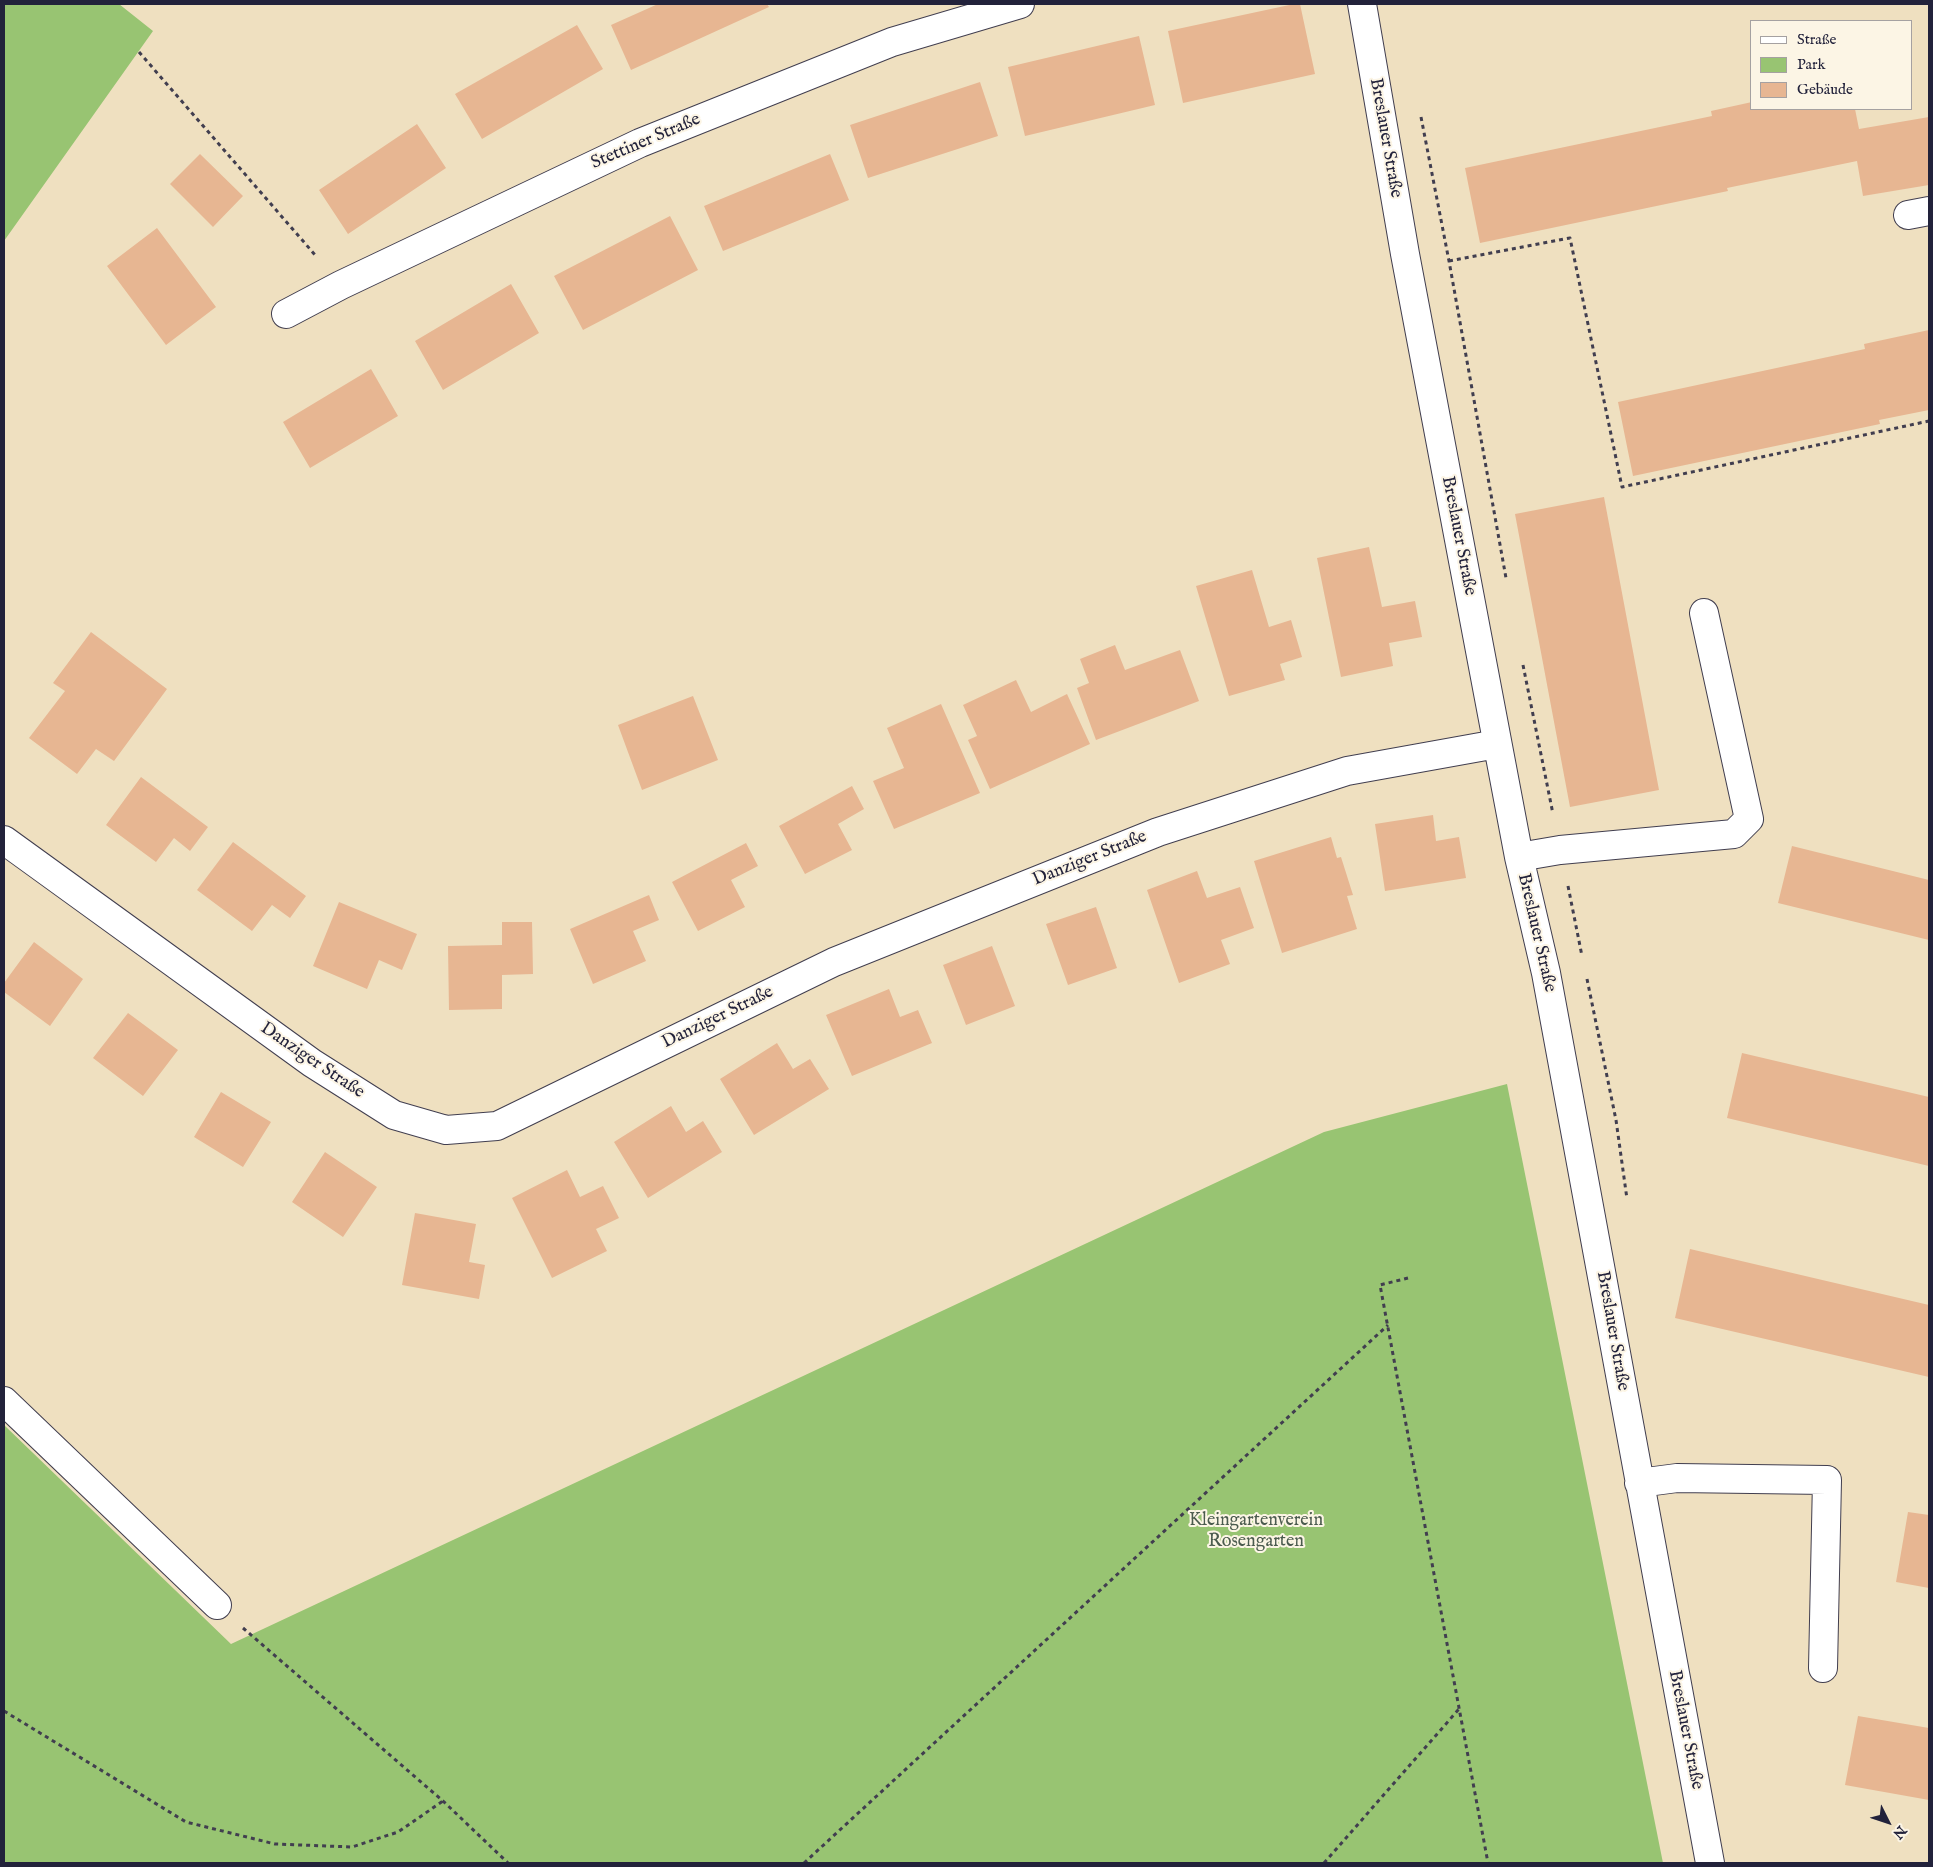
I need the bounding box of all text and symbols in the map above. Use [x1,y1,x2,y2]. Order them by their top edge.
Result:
legend [1750,20,1913,110]
text: Straße [1797,30,1836,49]
text: Park [1797,55,1826,74]
street label: Breslauer Straße [1364,76,1406,200]
text: Gebäude [1797,80,1853,99]
street label: Stettiner Straße [588,109,704,175]
street label: Breslauer Straße [1436,474,1480,598]
street label: Danziger Straße [1030,826,1150,892]
street label: Breslauer Straße [1512,871,1560,995]
street label: Danziger Straße [659,982,777,1054]
street label: Danziger Straße [256,1018,368,1104]
street label: Breslauer Straße [1591,1269,1633,1393]
park label: Kleingartenverein Rosengarten [1189,1510,1323,1552]
street label: Breslauer Straße [1663,1668,1707,1792]
north arrow [1863,1797,1913,1847]
text: N [1889,1821,1910,1842]

